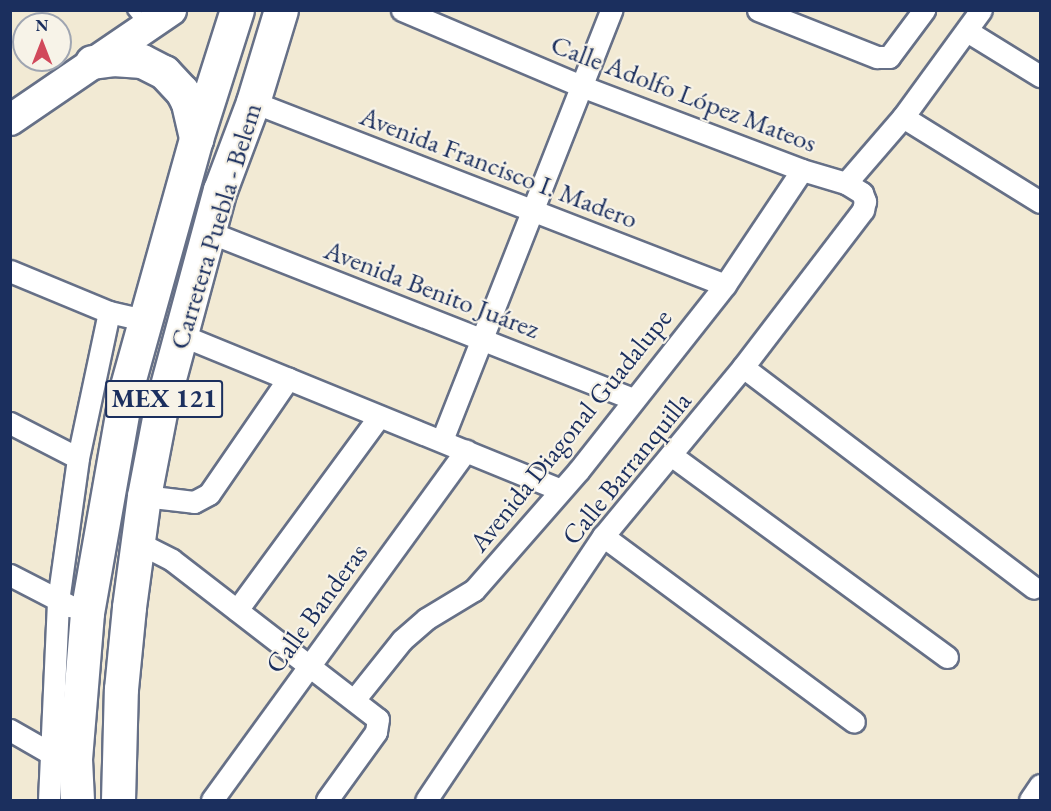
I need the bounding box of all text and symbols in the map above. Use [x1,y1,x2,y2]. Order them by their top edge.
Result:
north arrow [12,12,72,72]
text: N [36,15,48,36]
street label: Calle Adolfo López Mateos [547,27,821,159]
street label: Carretera Puebla - Belem [162,99,268,353]
street label: Avenida Francisco I. Madero [356,99,642,235]
street label: Avenida Benito Juárez [320,233,544,345]
street label: Avenida Diagonal Guadalupe [462,302,678,558]
road number: MEX 121 [104,376,224,422]
street label: Calle Barranquilla [555,385,697,551]
street label: Calle Banderas [258,537,374,679]

